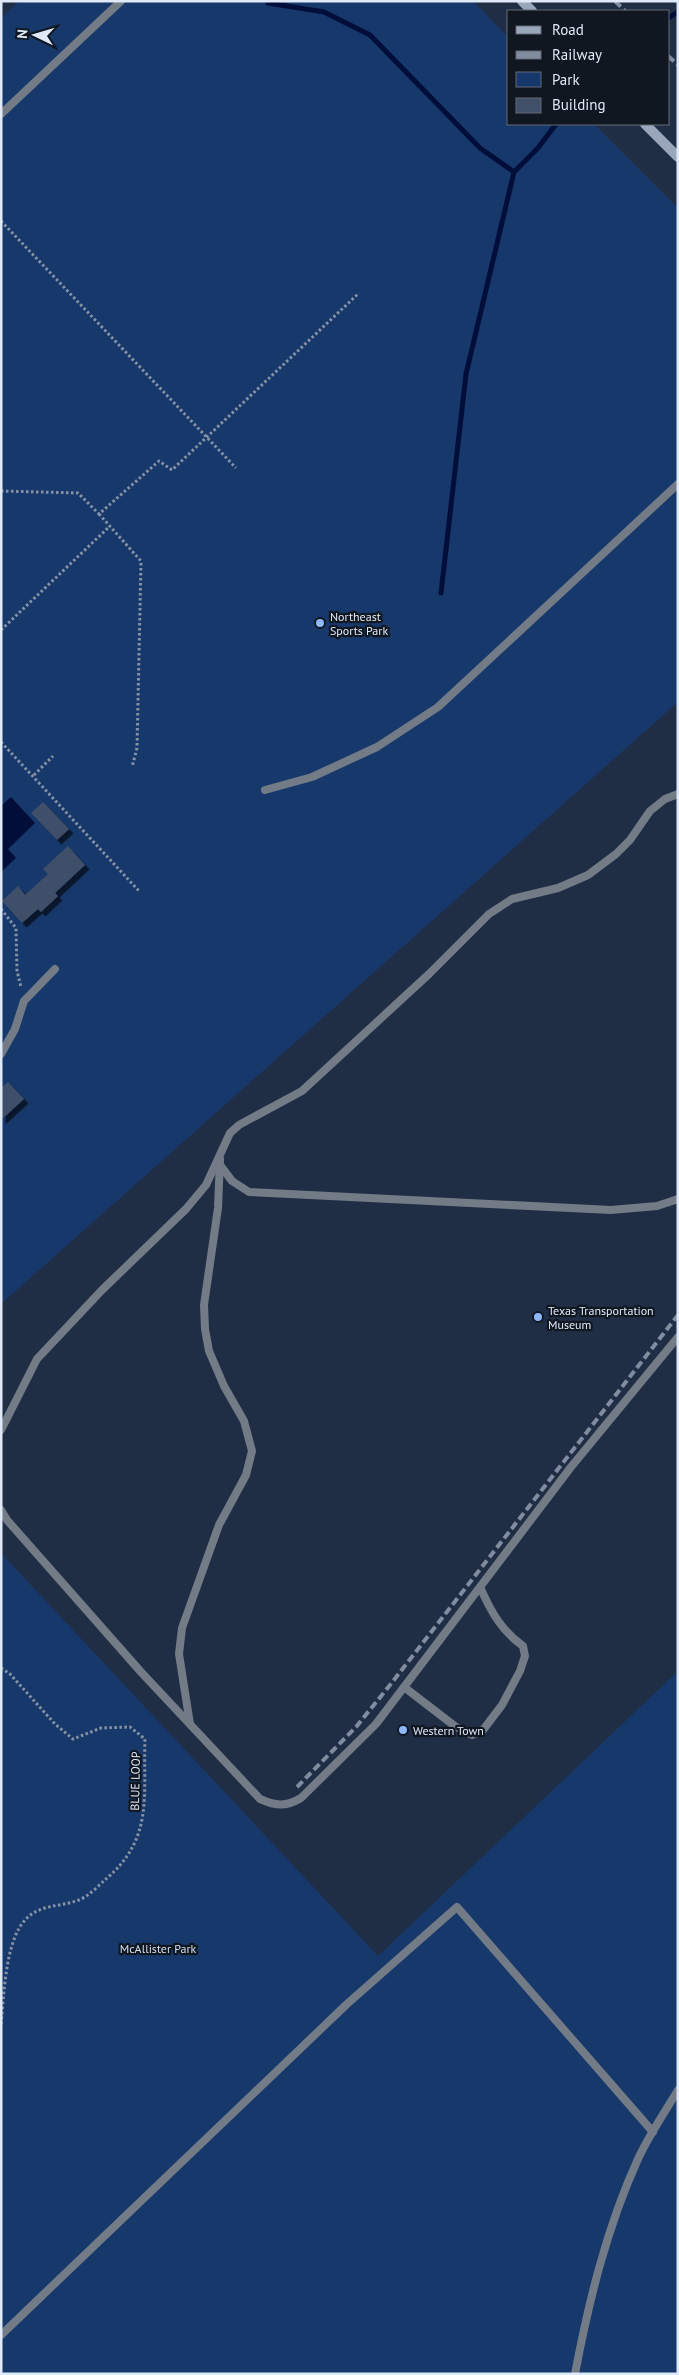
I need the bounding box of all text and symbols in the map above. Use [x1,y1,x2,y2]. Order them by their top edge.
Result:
north arrow [10,10,60,60]
legend [507,10,669,125]
text: Road [552,20,584,39]
text: N [13,28,31,39]
text: Railway [552,45,602,64]
text: Park [552,70,580,89]
text: Building [552,95,606,114]
place label: Northeast Sports Park [330,609,388,638]
marker: Northeast Sports Park [314,617,326,629]
place label: Texas Transportation Museum [548,1303,654,1332]
marker: Texas Transportation Museum [532,1311,544,1323]
place label: Western Town [413,1723,484,1738]
marker: Western Town [397,1724,409,1736]
street label: BLUE LOOP [127,1751,143,1811]
park label: McAllister Park [120,1941,197,1956]

